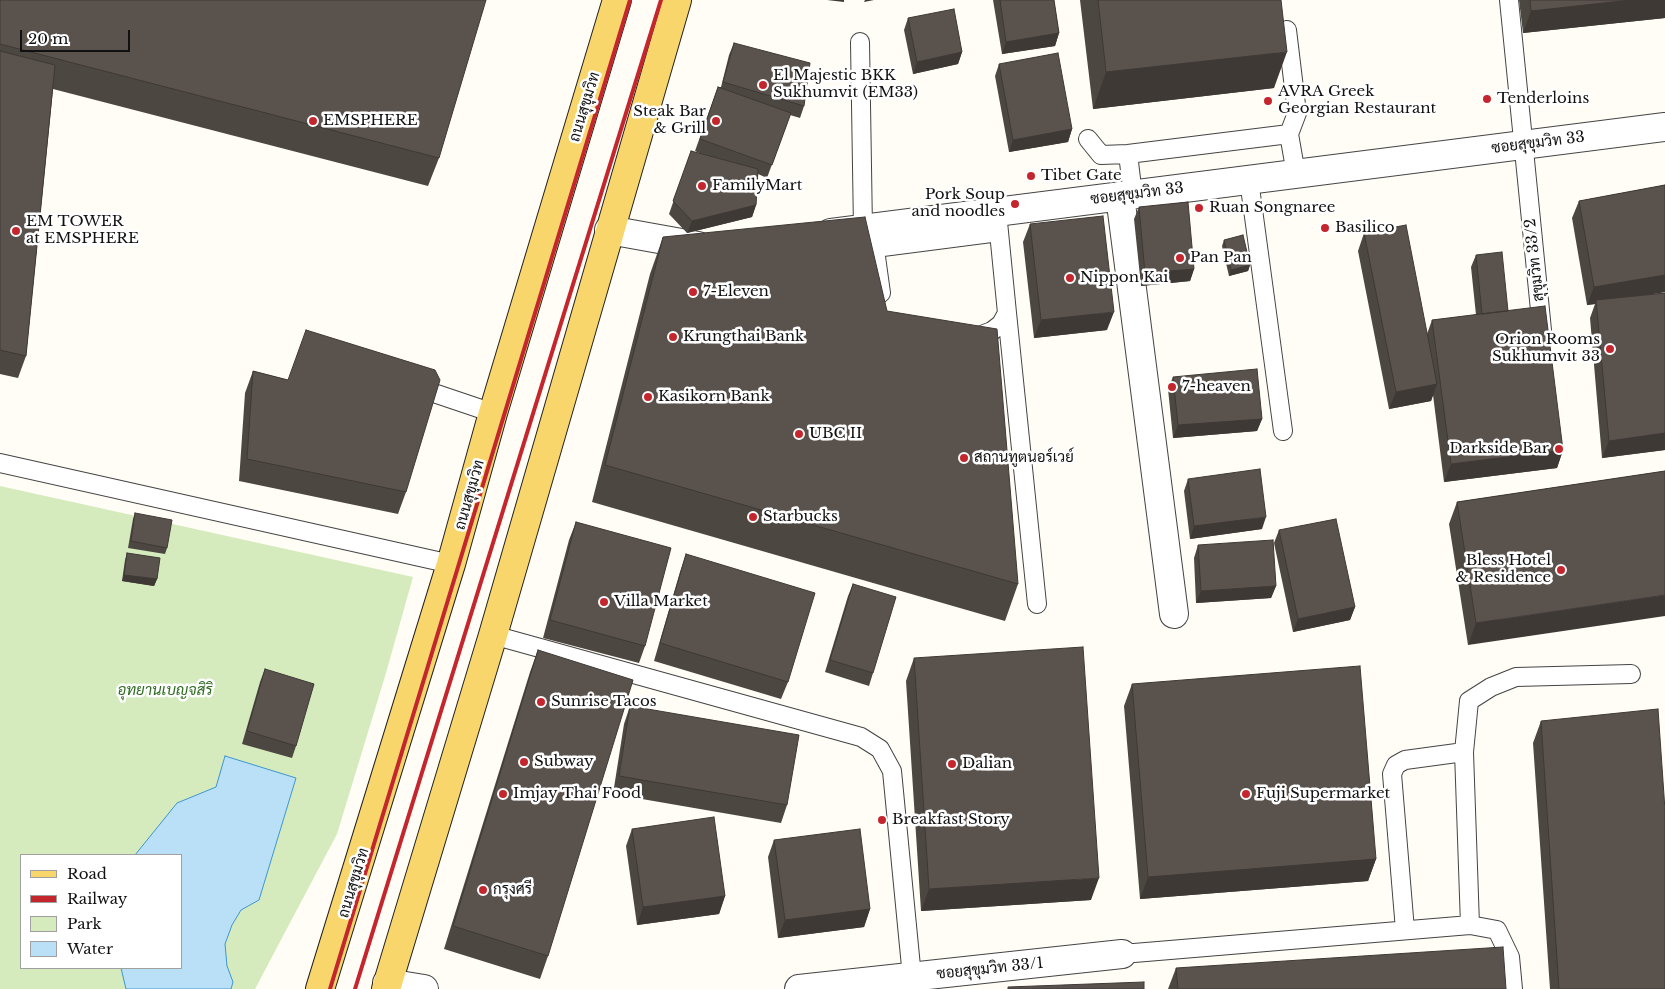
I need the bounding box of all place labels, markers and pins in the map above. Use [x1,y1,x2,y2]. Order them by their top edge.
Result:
place label: El Majestic BKK Sukhumvit (EM33) [773,67,918,102]
marker: El Majestic BKK Sukhumvit (EM33) [757,79,769,91]
place label: AVRA Greek Georgian Restaurant [1278,83,1436,118]
place label: Tenderloins [1497,90,1589,108]
marker: Tenderloins [1481,93,1493,105]
marker: AVRA Greek Georgian Restaurant [1262,95,1274,107]
place label: Steak Bar & Grill [633,103,706,138]
place label: EMSPHERE [323,112,418,130]
marker: EMSPHERE [307,115,319,127]
marker: Steak Bar & Grill [710,115,722,127]
place label: Tibet Gate [1041,167,1122,185]
marker: Tibet Gate [1025,170,1037,182]
place label: FamilyMart [712,177,802,195]
marker: FamilyMart [696,180,708,192]
place label: Pork Soup and noodles [912,186,1005,221]
marker: Pork Soup and noodles [1009,198,1021,210]
place label: Ruan Songnaree [1209,199,1335,217]
marker: Ruan Songnaree [1193,202,1205,214]
place label: EM TOWER at EMSPHERE [26,213,139,248]
place label: Basilico [1335,219,1395,237]
marker: Basilico [1319,222,1331,234]
marker: EM TOWER at EMSPHERE [10,225,22,237]
place label: Pan Pan [1190,249,1252,267]
marker: Pan Pan [1174,252,1186,264]
place label: Nippon Kai [1080,269,1168,287]
marker: Nippon Kai [1064,272,1076,284]
place label: 7-Eleven [703,283,769,301]
marker: 7-Eleven [687,286,699,298]
place label: Krungthai Bank [683,328,804,346]
marker: Krungthai Bank [667,331,679,343]
place label: Orion Rooms Sukhumvit 33 [1492,331,1600,366]
marker: Orion Rooms Sukhumvit 33 [1604,343,1616,355]
place label: 7-heaven [1182,378,1251,396]
marker: 7-heaven [1166,381,1178,393]
place label: Kasikorn Bank [658,388,770,406]
marker: Kasikorn Bank [642,391,654,403]
place label: UBC II [809,425,862,443]
marker: UBC II [793,428,805,440]
place label: Darkside Bar [1449,440,1549,458]
marker: Darkside Bar [1553,443,1565,455]
place label: สถานทูตนอร์เวย์ [974,449,1074,467]
marker: สถานทูตนอร์เวย์ [958,452,970,464]
place label: Starbucks [763,508,838,526]
marker: Starbucks [747,511,759,523]
place label: Bless Hotel & Residence [1456,552,1551,587]
marker: Bless Hotel & Residence [1555,564,1567,576]
place label: Villa Market [614,593,708,611]
marker: Villa Market [598,596,610,608]
place label: Sunrise Tacos [551,693,656,711]
marker: Sunrise Tacos [535,696,547,708]
place label: Subway [534,753,593,771]
place label: Dalian [962,755,1012,773]
marker: Subway [518,756,530,768]
marker: Dalian [946,758,958,770]
place label: Imjay Thai Food [513,785,641,803]
place label: Fuji Supermarket [1256,785,1390,803]
marker: Imjay Thai Food [497,788,509,800]
marker: Fuji Supermarket [1240,788,1252,800]
place label: Breakfast Story [892,811,1010,829]
marker: Breakfast Story [876,814,888,826]
place label: กรุงศรี [493,881,532,899]
marker: กรุงศรี [477,884,489,896]

